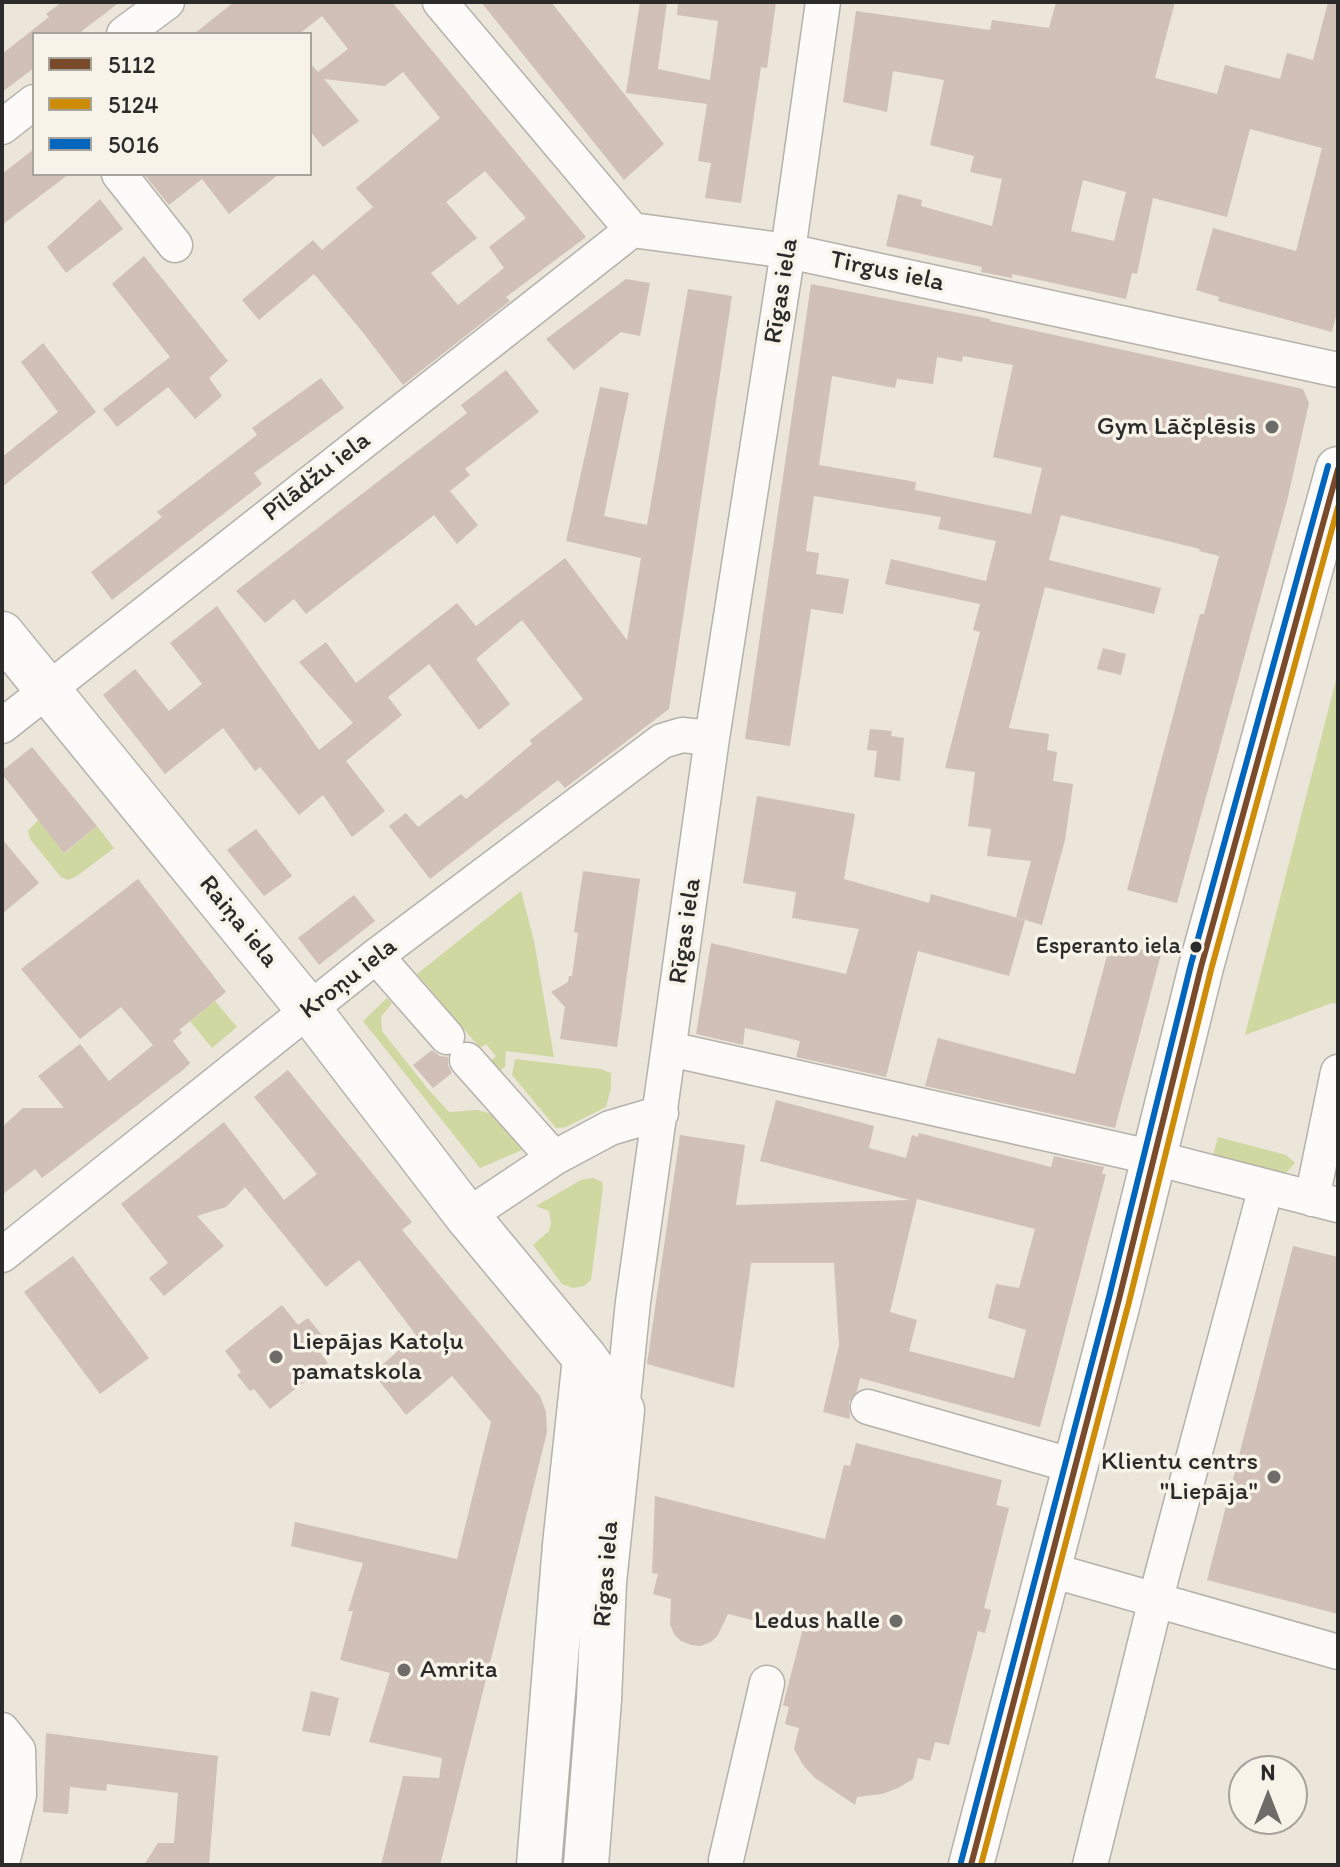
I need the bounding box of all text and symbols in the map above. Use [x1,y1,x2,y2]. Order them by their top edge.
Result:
legend [32,32,312,176]
text: 5112 [108,50,156,79]
text: 5124 [108,90,159,119]
text: 5016 [108,130,159,159]
street label: Rīgas iela [758,236,806,346]
street label: Tirgus iela [827,245,947,299]
place label: Gym Lāčplēsis [1097,411,1256,443]
marker: Gym Lāčplēsis [1263,418,1281,436]
street label: Pīlādžu iela [257,425,377,529]
street label: Raiņa iela [191,870,285,974]
street label: Rīgas iela [663,876,709,986]
street label: Kroņu iela [294,931,404,1027]
place label: Esperanto iela [1036,933,1181,961]
marker: Esperanto iela [1188,939,1204,955]
place label: Liepājas Katoļu pamatskola [292,1326,464,1388]
marker: Liepājas Katoļu pamatskola [267,1348,285,1366]
place label: Klientu centrs "Liepāja" [1101,1446,1258,1508]
marker: Klientu centrs "Liepāja" [1265,1468,1283,1486]
street label: Rīgas iela [588,1520,626,1628]
place label: Ledus halle [754,1605,880,1637]
marker: Ledus halle [887,1612,905,1630]
place label: Amrita [420,1654,498,1686]
marker: Amrita [395,1661,413,1679]
north arrow [1228,1755,1308,1835]
text: N [1261,1759,1275,1786]

